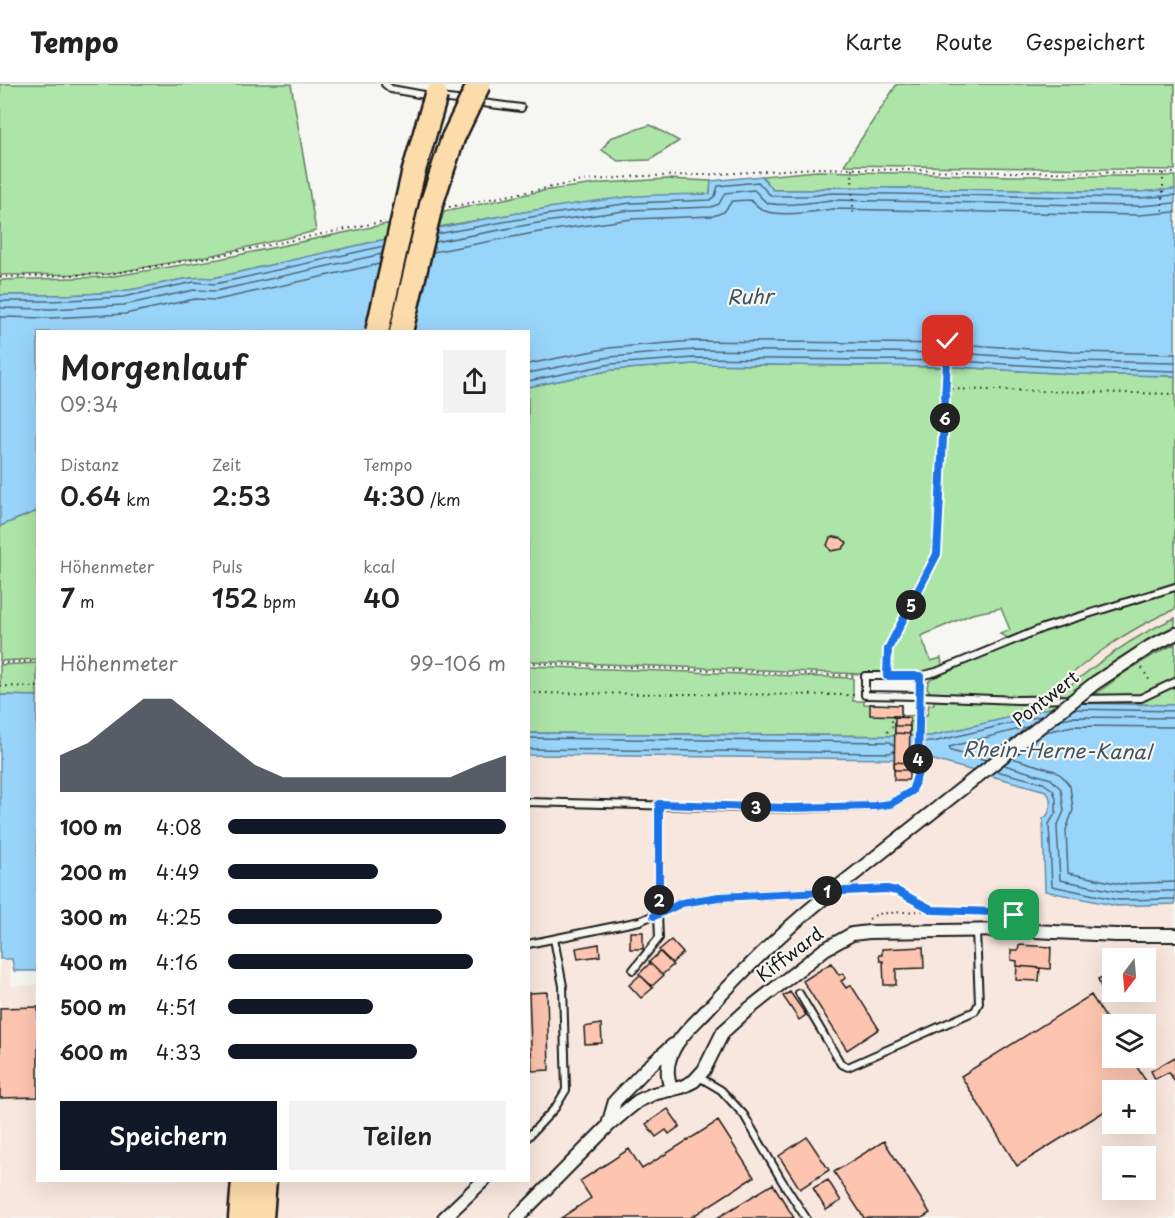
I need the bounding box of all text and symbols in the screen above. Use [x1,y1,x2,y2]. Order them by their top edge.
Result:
text: Tempo [30,20,118,63]
text: Karte [845,25,902,57]
text: Route [935,25,993,57]
text: Gespeichert [1026,25,1145,57]
water label: Ruhr [727,281,776,311]
pin [922,315,973,366]
icon: check [931,324,964,357]
text: Morgenlauf [60,341,247,391]
button: share [443,350,506,413]
text: 09:34 [60,389,118,419]
pin: 6 [930,403,960,433]
text: 6 [939,406,951,430]
text: Distanz [60,452,119,476]
text: Zeit [212,452,241,476]
text: Tempo [363,452,412,476]
text: 0.64 [60,476,121,515]
text: 2:53 [212,476,271,515]
text: 4:30 [363,476,425,515]
text: km [121,487,150,511]
text: /km [425,487,461,511]
text: Höhenmeter [60,554,154,578]
text: Puls [212,554,243,578]
text: kcal [363,554,395,578]
text: 7 [60,578,75,617]
text: 152 [212,578,258,617]
text: 40 [363,578,400,617]
text: m [75,589,95,613]
text: bpm [258,589,296,613]
pin: 5 [896,590,926,620]
text: 5 [906,593,916,617]
text: Höhenmeter [60,648,178,678]
text: 99–106 m [409,648,506,678]
street label: Pontwert [1006,663,1084,732]
water label: Rhein-Herne-Kanal [962,733,1155,767]
pin: 4 [903,744,933,774]
text: 4 [913,747,923,771]
pin: 3 [741,792,771,822]
text: 3 [751,795,761,819]
text: 100 m [60,812,122,842]
text: 4:08 [156,812,202,842]
text: 200 m [60,857,127,887]
text: 4:49 [156,857,199,887]
pin: 1 [812,876,842,906]
text: 1 [823,879,831,903]
pin: 2 [644,885,674,915]
text: 2 [653,888,665,912]
pin [988,889,1039,940]
icon: arrive [997,898,1030,931]
text: 300 m [60,902,128,932]
text: 4:25 [156,902,201,932]
street label: Kiffward [750,920,828,988]
text: 400 m [60,947,128,977]
text: 4:16 [156,947,198,977]
north arrow [1102,948,1156,1002]
map controls [1102,948,1156,1200]
text: 500 m [60,992,127,1022]
text: 4:51 [156,992,196,1022]
button: layers [1102,1014,1156,1068]
text: 600 m [60,1037,128,1067]
text: 4:33 [156,1037,201,1067]
button: + [1102,1080,1156,1134]
button: Speichern [60,1101,277,1170]
button: Teilen [289,1101,506,1170]
button: − [1102,1146,1156,1200]

